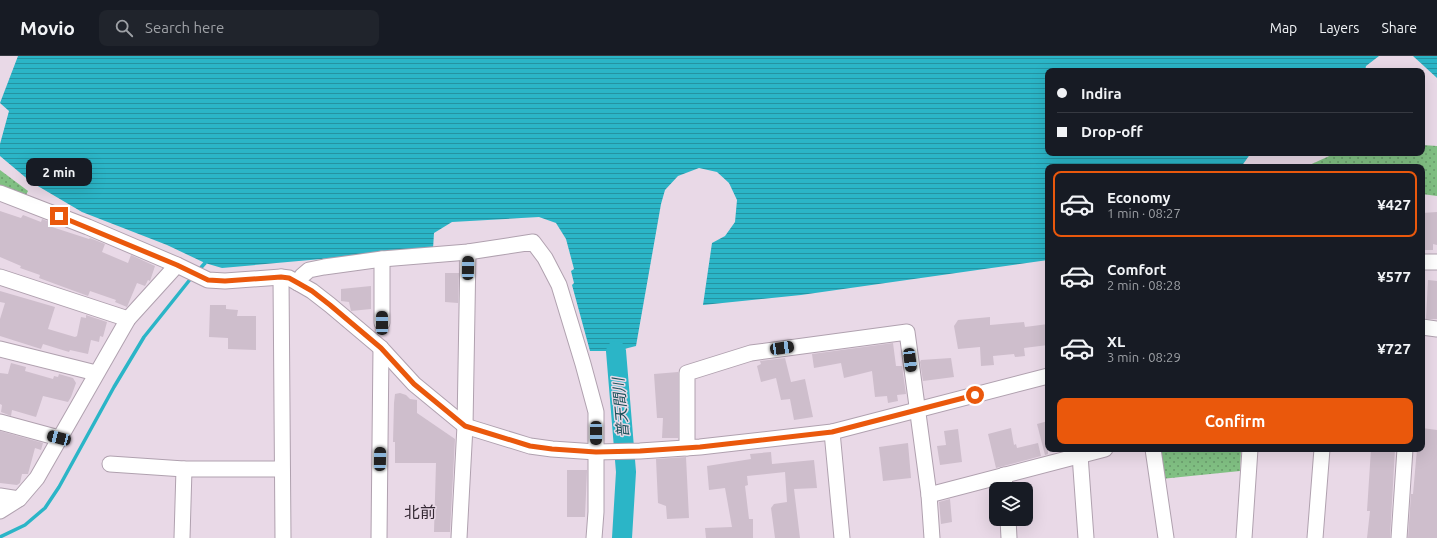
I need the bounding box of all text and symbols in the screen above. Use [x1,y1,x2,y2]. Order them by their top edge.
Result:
search box [99,10,379,46]
text: Movio [20,17,75,39]
icon: search [113,17,135,39]
text: Search here [145,19,224,36]
text: Map [1270,20,1297,36]
text: Layers [1319,20,1359,36]
text: Share [1381,20,1417,36]
text: Indira [1081,85,1122,102]
text: Drop-off [1081,123,1143,140]
callout: 2 min [26,158,92,186]
text: 2 min [43,165,75,179]
icon: car [1059,186,1095,222]
text: Economy [1107,189,1171,206]
text: ¥427 [1377,196,1411,213]
text: 1 min · 08:27 [1107,206,1181,220]
route end [50,207,68,225]
car [462,256,474,280]
icon: car [1059,258,1095,294]
text: Comfort [1107,261,1166,278]
text: ¥577 [1377,268,1411,285]
text: 2 min · 08:28 [1107,278,1181,292]
car [376,311,388,335]
icon: car [1059,330,1095,366]
text: XL [1107,333,1125,350]
car [769,340,795,356]
text: ¥727 [1377,340,1411,357]
car [903,347,917,373]
text: 3 min · 08:29 [1107,350,1181,364]
water label: 普天間川 [609,375,632,439]
route start [966,386,984,404]
button: Confirm [1057,398,1413,444]
car [590,421,602,445]
car [46,429,72,447]
car [374,447,386,471]
map controls [989,482,1033,526]
button: layers [989,482,1033,526]
district label: 北前 [404,503,436,521]

